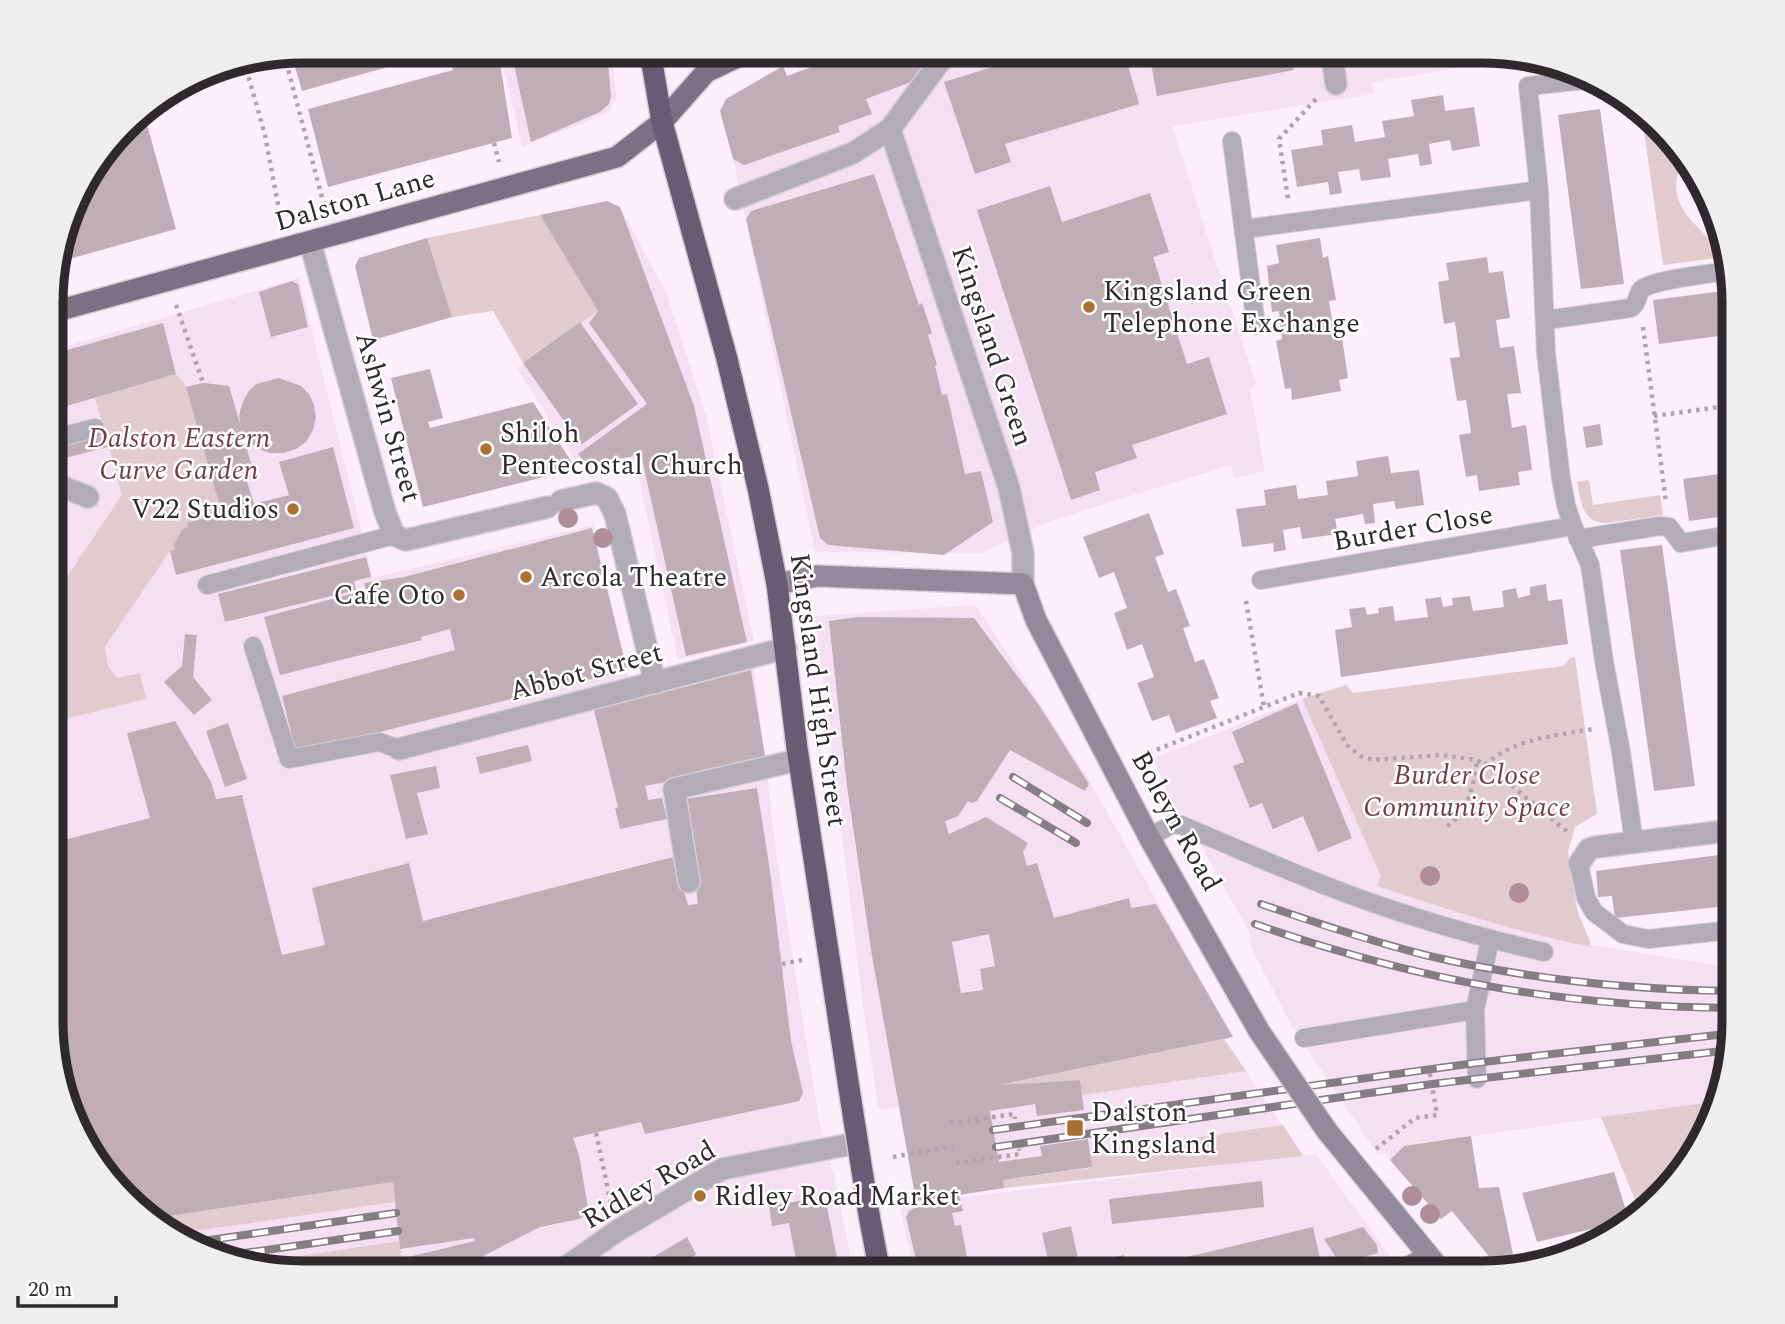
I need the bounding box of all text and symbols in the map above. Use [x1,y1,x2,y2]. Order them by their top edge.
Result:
street label: Dalston Lane [270,157,440,243]
street label: Kingsland Green [939,240,1045,452]
place label: Kingsland Green Telephone Exchange [1103,270,1360,345]
marker: Kingsland Green Telephone Exchange [1081,299,1097,315]
street label: Ashwin Street [343,327,433,507]
place label: Shiloh Pentecostal Church [500,412,743,487]
park label: Dalston Eastern Curve Garden [87,417,271,492]
marker: Shiloh Pentecostal Church [478,441,494,457]
place label: V22 Studios [131,488,279,531]
street label: Burder Close [1330,493,1496,563]
marker: V22 Studios [285,501,301,517]
street label: Kingsland High Street [778,550,859,830]
place label: Arcola Theatre [540,556,727,599]
marker: Arcola Theatre [518,569,534,585]
place label: Cafe Oto [334,574,445,617]
marker: Cafe Oto [451,587,467,603]
street label: Abbot Street [504,631,668,713]
street label: Boleyn Road [1120,743,1232,899]
park label: Burder Close Community Space [1363,754,1571,829]
place label: Dalston Kingsland [1091,1091,1217,1166]
marker: Dalston Kingsland [1065,1118,1085,1138]
street label: Ridley Road [574,1129,724,1241]
place label: Ridley Road Market [714,1175,960,1218]
marker: Ridley Road Market [692,1188,708,1204]
scale bar [18,1264,116,1308]
text: 20 m [28,1274,72,1306]

